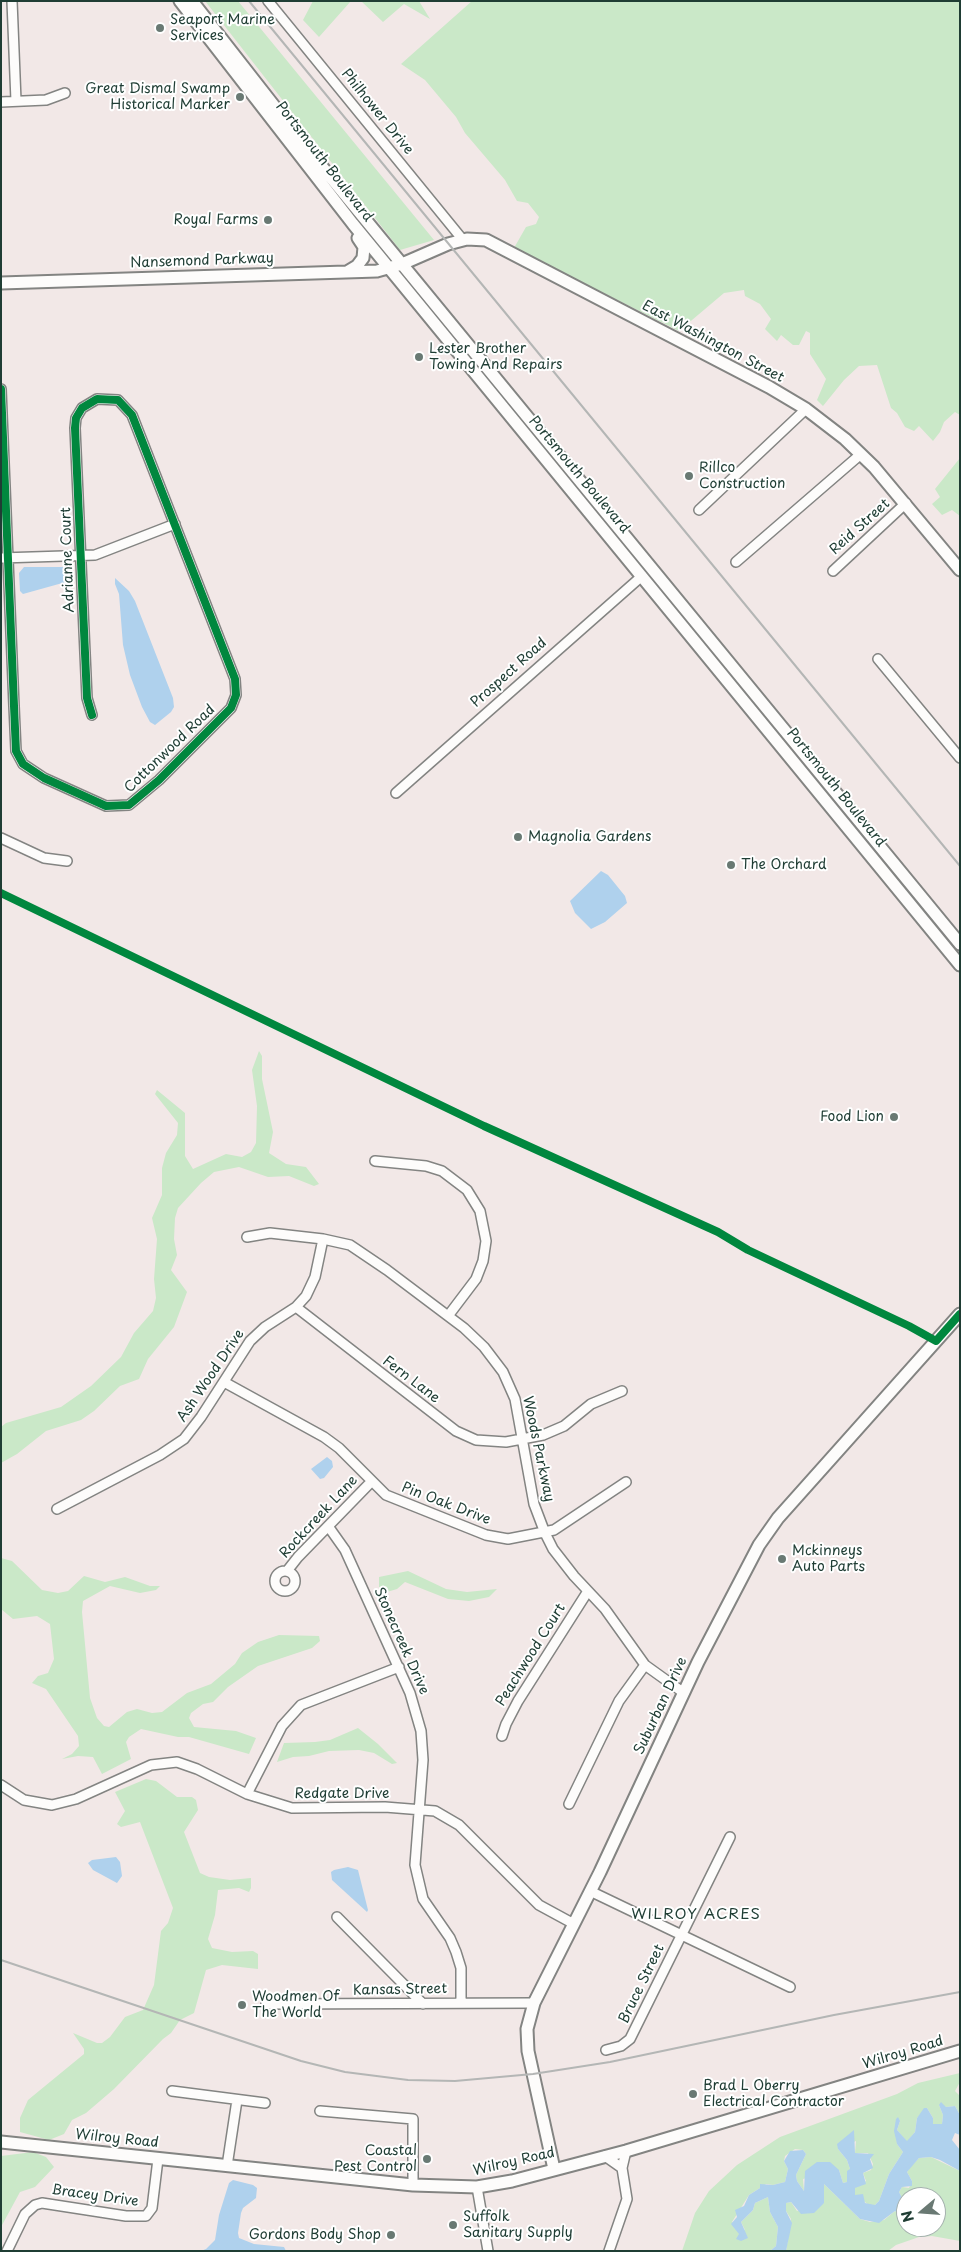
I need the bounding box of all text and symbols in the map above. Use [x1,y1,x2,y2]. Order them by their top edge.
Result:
place label: Seaport Marine Services [170,12,275,44]
marker: Seaport Marine Services [154,22,166,34]
street label: Philhower Drive [337,66,417,158]
place label: Great Dismal Swamp Historical Marker [85,81,230,114]
marker: Great Dismal Swamp Historical Marker [234,91,246,103]
street label: Portsmouth Boulevard [272,99,376,225]
place label: Royal Farms [174,212,258,228]
marker: Royal Farms [262,214,274,226]
street label: Nansemond Parkway [130,250,274,272]
street label: East Washington Street [639,297,787,387]
place label: Lester Brother Towing And Repairs [429,341,562,374]
marker: Lester Brother Towing And Repairs [413,351,425,363]
street label: Portsmouth Boulevard [525,413,633,537]
place label: Rillco Construction [699,460,785,492]
marker: Rillco Construction [683,470,695,482]
street label: Reid Street [827,496,893,558]
street label: Adrianne Court [58,507,78,613]
street label: Prospect Road [468,635,550,711]
street label: Cottonwood Road [121,701,219,797]
street label: Portsmouth Boulevard [783,725,889,851]
place label: Magnolia Gardens [528,829,651,845]
marker: Magnolia Gardens [512,831,524,843]
place label: The Orchard [741,857,826,873]
marker: The Orchard [725,859,737,871]
place label: Food Lion [820,1109,884,1125]
marker: Food Lion [888,1111,900,1123]
street label: Ash Wood Drive [174,1327,248,1425]
street label: Fern Lane [379,1353,443,1407]
street label: Woods Parkway [519,1395,557,1503]
street label: Rockcreek Lane [276,1472,362,1562]
street label: Pin Oak Drive [399,1479,493,1529]
place label: Mckinneys Auto Parts [792,1543,865,1575]
marker: Mckinneys Auto Parts [776,1553,788,1565]
street label: Stonecreek Drive [370,1585,432,1697]
street label: Peachwood Court [493,1601,569,1709]
street label: Suburban Drive [631,1654,691,1758]
street label: Redgate Drive [295,1786,389,1802]
district label: WILROY ACRES [630,1906,762,1924]
street label: Bruce Street [616,1942,668,2026]
street label: Kansas Street [353,1981,447,1999]
place label: Woodmen Of The World [252,1989,339,2021]
marker: Woodmen Of The World [236,1999,248,2011]
street label: Wilroy Road [861,2033,945,2073]
place label: Brad L Oberry Electrical Contractor [703,2078,844,2110]
marker: Brad L Oberry Electrical Contractor [687,2088,699,2100]
street label: Wilroy Road [75,2126,159,2152]
place label: Coastal Pest Control [334,2143,417,2176]
street label: Wilroy Road [471,2144,557,2180]
marker: Coastal Pest Control [421,2153,433,2165]
street label: Bracey Drive [50,2182,140,2210]
north arrow [896,2187,946,2237]
text: N [896,2208,919,2225]
place label: Suffolk Sanitary Supply [463,2209,573,2242]
marker: Suffolk Sanitary Supply [447,2219,459,2231]
place label: Gordons Body Shop [249,2227,381,2243]
marker: Gordons Body Shop [385,2229,397,2241]

